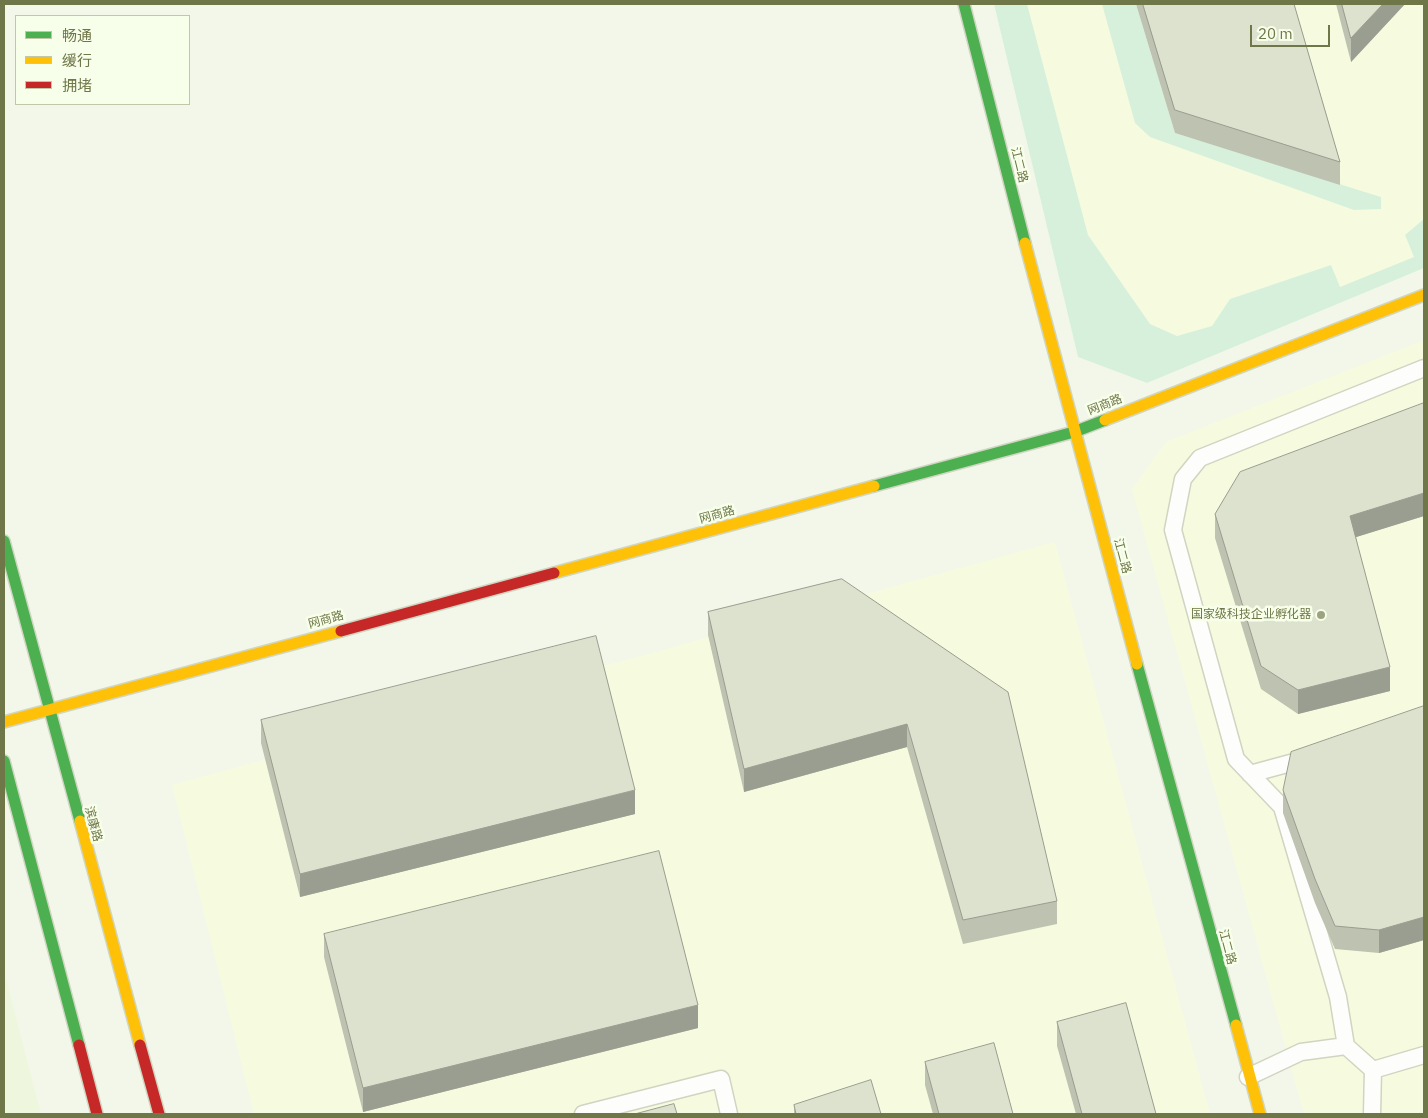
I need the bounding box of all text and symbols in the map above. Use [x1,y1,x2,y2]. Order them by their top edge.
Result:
legend [15,15,190,105]
scale bar [1253,15,1333,47]
text: 20 m [1258,24,1293,43]
text: 畅通 [62,26,92,45]
text: 缓行 [62,51,92,70]
text: 拥堵 [62,76,92,95]
street label: 江二路 [1008,146,1030,184]
street label: 网商路 [1086,392,1124,418]
street label: 网商路 [698,503,736,527]
street label: 江二路 [1110,537,1134,575]
street label: 网商路 [307,608,345,632]
place label: 国家级科技企业孵化器 [1191,608,1311,622]
marker: 国家级科技企业孵化器 [1315,609,1327,621]
street label: 滨康路 [81,805,105,843]
street label: 江二路 [1215,928,1239,966]

